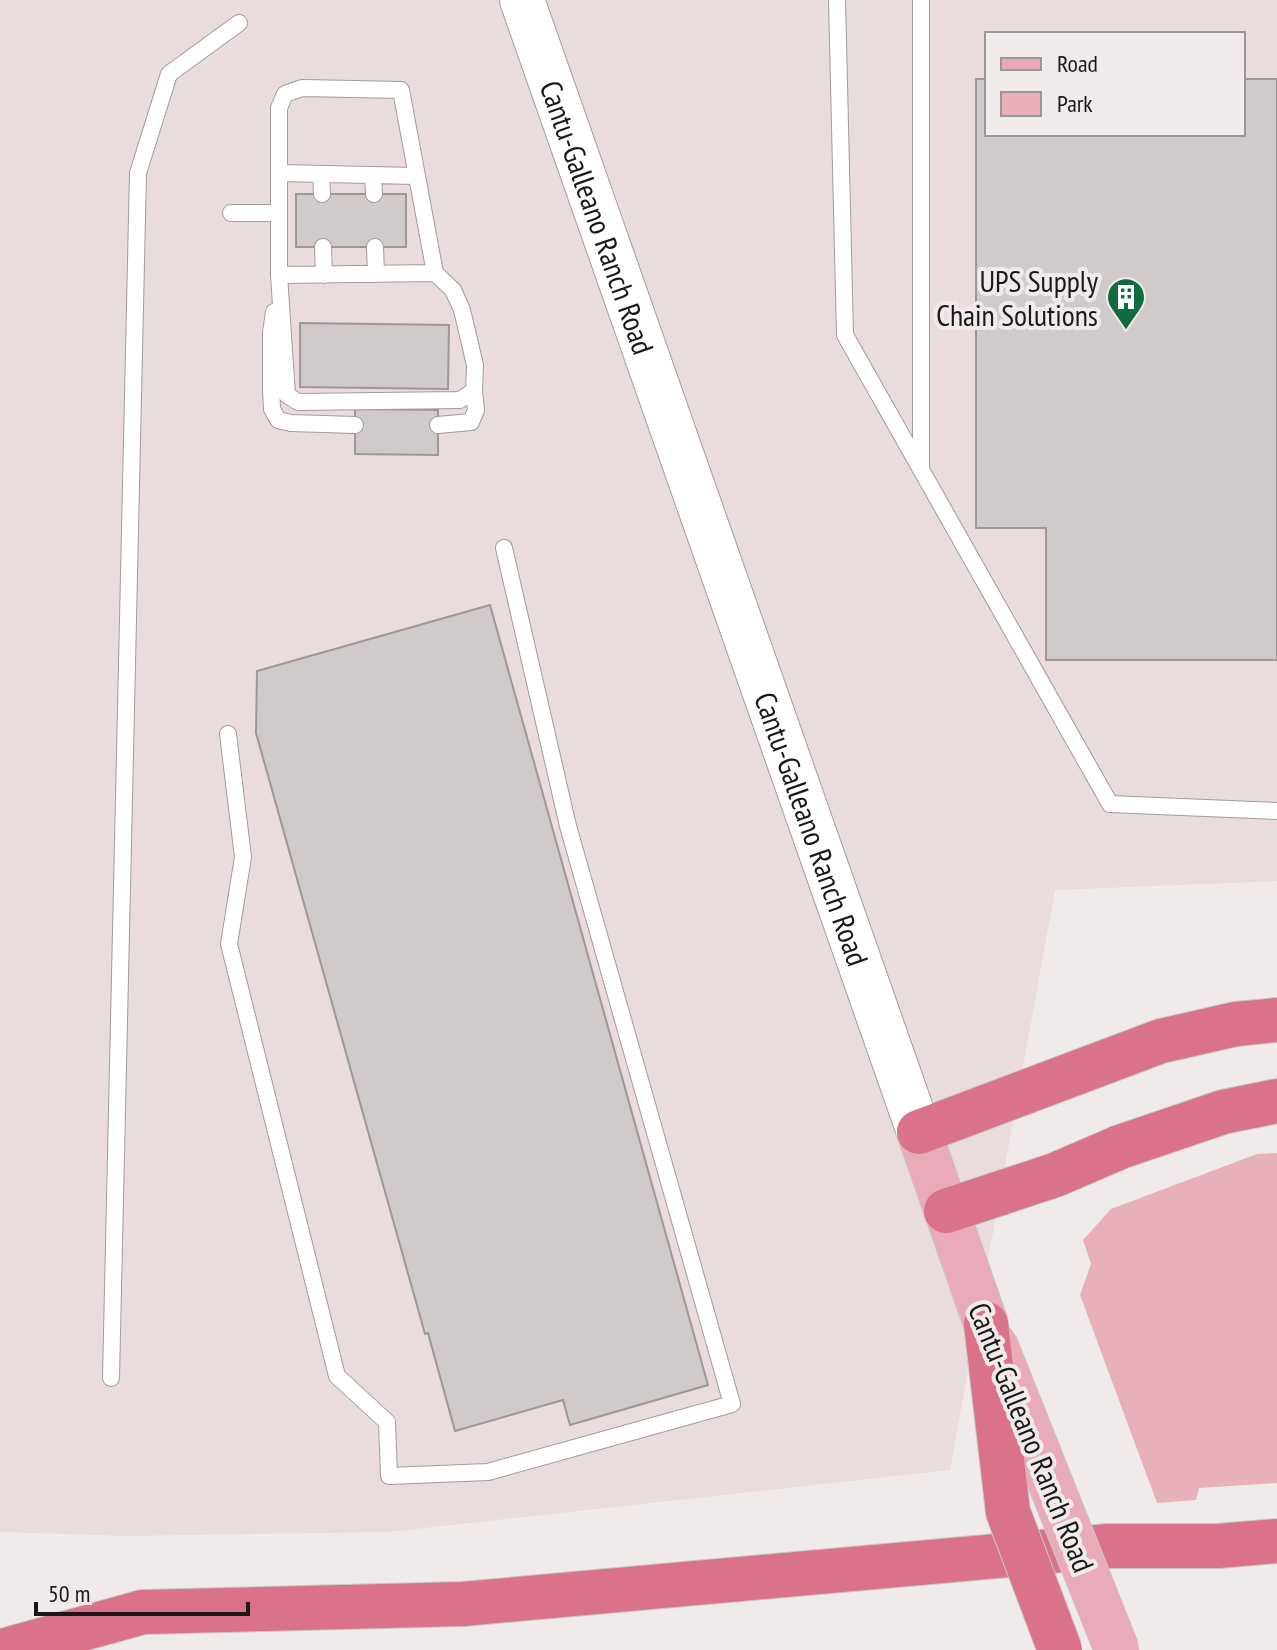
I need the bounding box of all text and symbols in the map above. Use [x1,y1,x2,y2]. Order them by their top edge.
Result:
legend [985,32,1245,136]
text: Road [1057,48,1098,79]
street label: Cantu-Galleano Ranch Road [532,75,664,359]
text: Park [1057,88,1093,119]
place label: UPS Supply Chain Solutions [936,261,1099,334]
building icon: UPS Supply Chain Solutions [1105,276,1147,331]
street label: Cantu-Galleano Ranch Road [747,687,879,971]
street label: Cantu-Galleano Ranch Road [960,1297,1104,1577]
scale bar [36,1566,248,1616]
text: 50 m [48,1578,90,1609]

